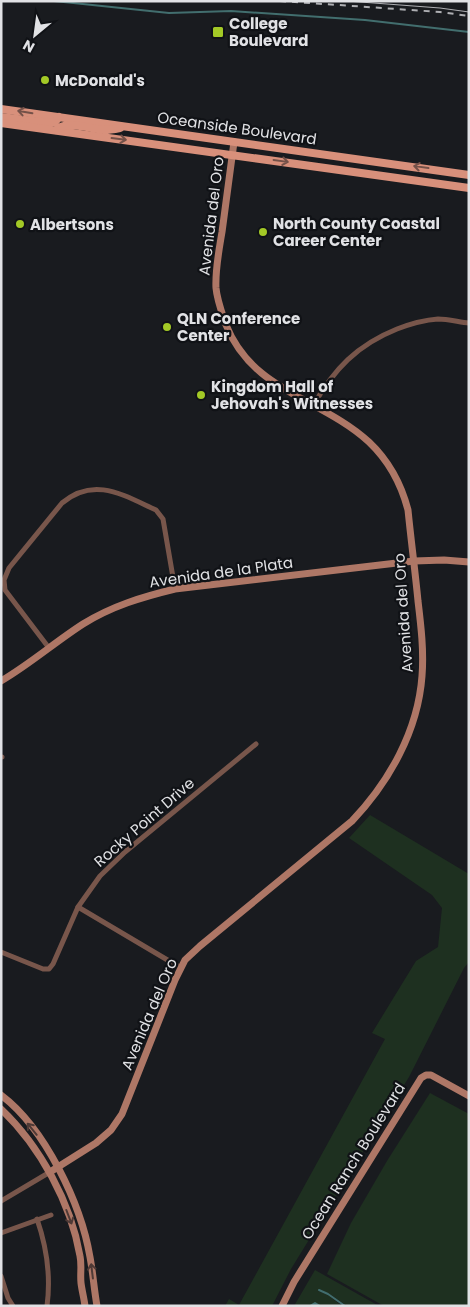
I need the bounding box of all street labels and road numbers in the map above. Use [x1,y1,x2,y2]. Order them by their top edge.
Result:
street label: Oceanside Boulevard [156,106,318,150]
street label: Avenida del Oro [193,155,229,277]
street label: Avenida de la Plata [148,552,294,592]
street label: Avenida del Oro [388,553,418,673]
street label: Rocky Point Drive [89,773,199,871]
street label: Avenida del Oro [116,955,182,1073]
street label: Ocean Ranch Boulevard [296,1079,410,1243]

